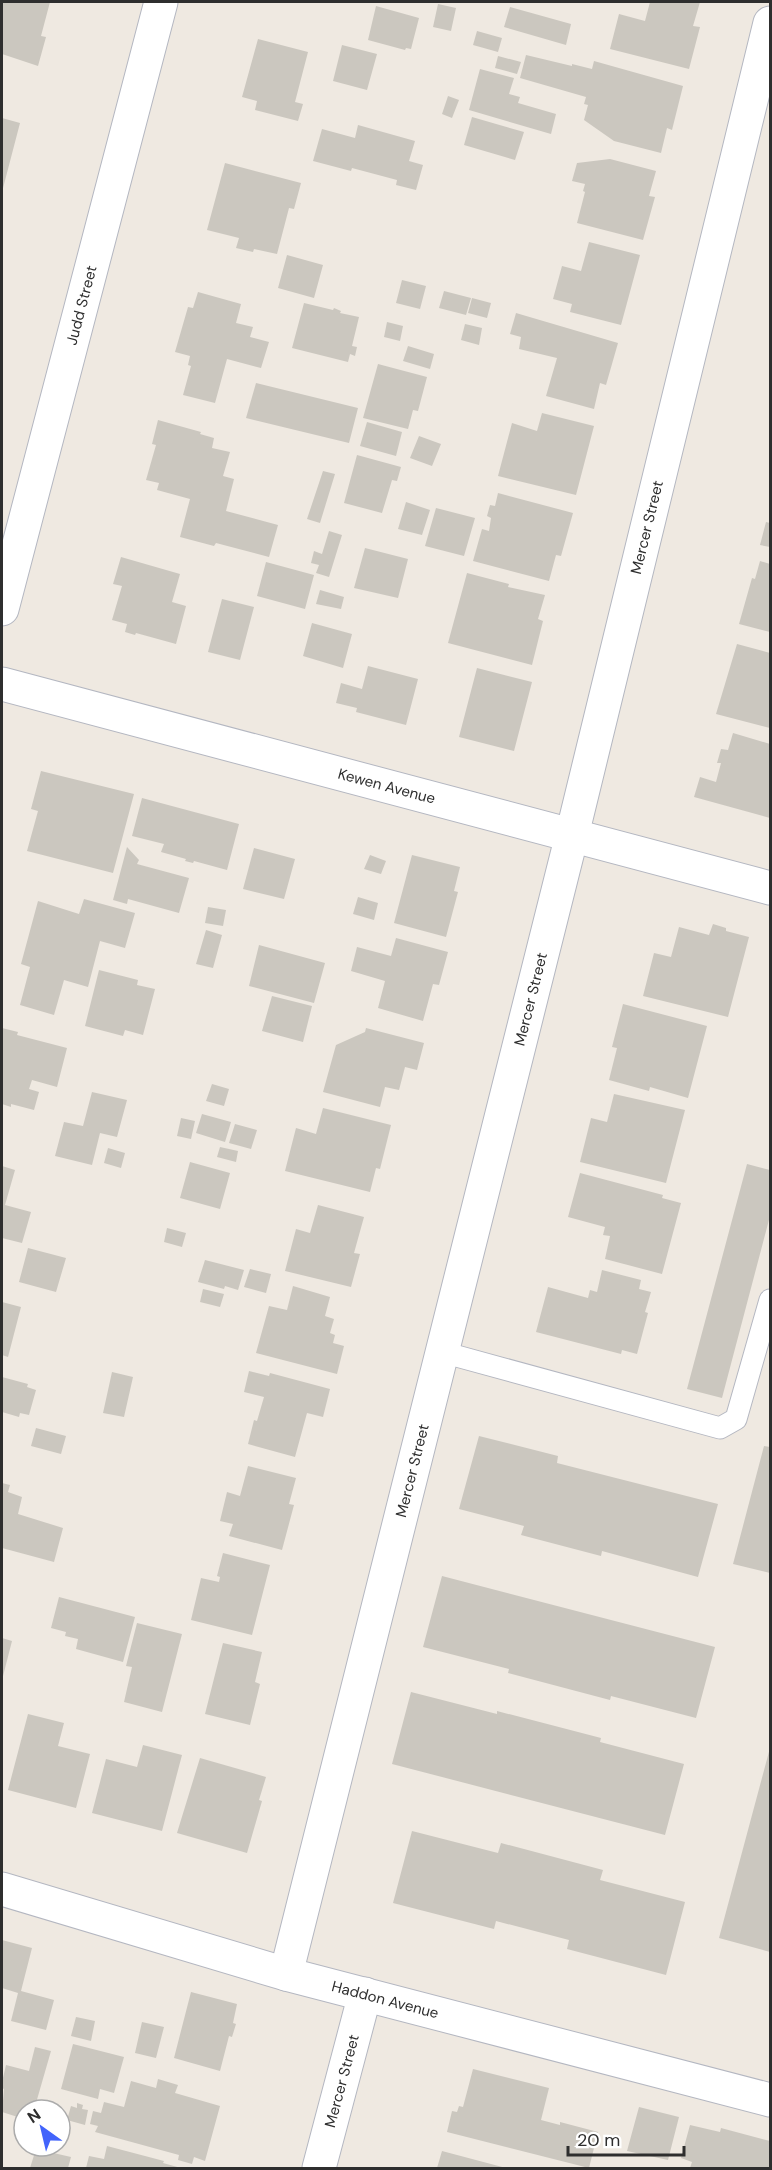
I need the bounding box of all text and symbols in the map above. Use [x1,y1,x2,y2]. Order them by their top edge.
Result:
street label: Judd Street [62,263,102,347]
street label: Mercer Street [626,478,668,576]
street label: Kewen Avenue [336,764,437,809]
street label: Mercer Street [509,950,552,1048]
street label: Mercer Street [391,1422,434,1519]
street label: Haddon Avenue [330,1976,441,2023]
street label: Mercer Street [320,2032,364,2130]
north arrow [12,2098,72,2158]
text: N [23,2104,45,2128]
scale bar [568,2119,684,2157]
text: 20 m [577,2128,620,2152]

